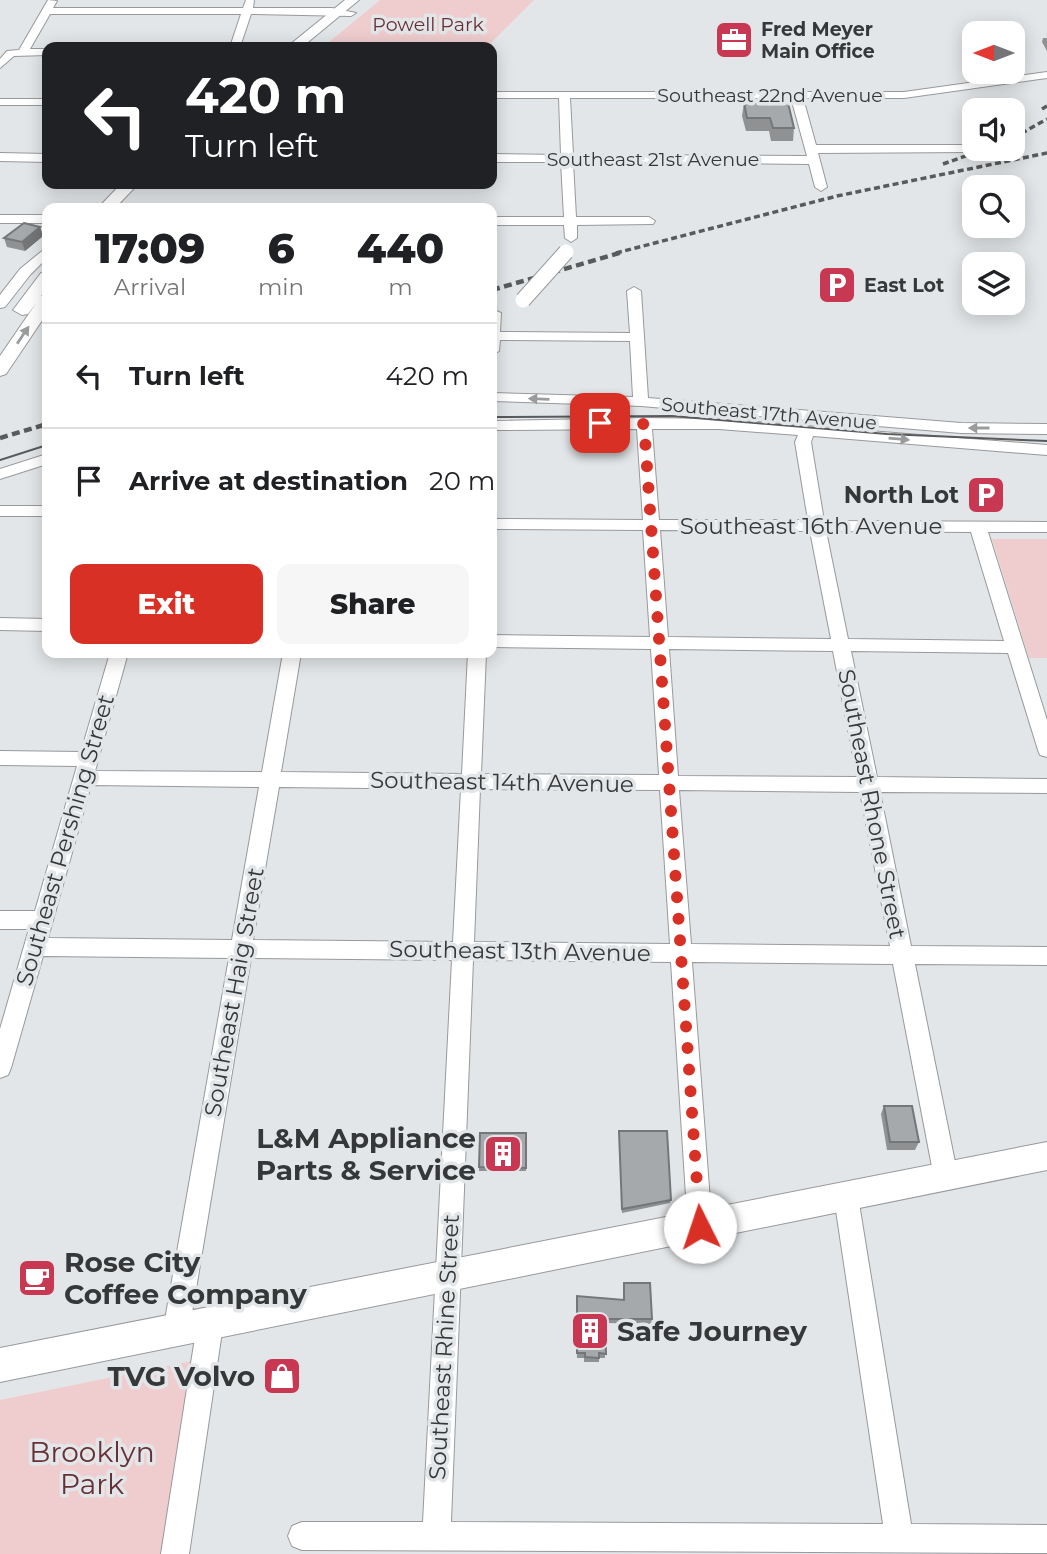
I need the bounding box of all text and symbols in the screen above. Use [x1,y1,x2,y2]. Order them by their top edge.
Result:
park label: Powell Park [372,13,484,36]
place label: Fred Meyer Main Office [761,18,875,63]
office icon: Fred Meyer Main Office [713,19,755,61]
north arrow [962,21,1026,84]
map controls [962,21,1025,315]
text: 420 m [185,66,346,125]
icon: left [70,70,161,161]
street label: Southeast 22nd Avenue [657,84,883,107]
button: sound [962,98,1025,161]
text: Turn left [185,126,319,165]
street label: Southeast 21st Avenue [547,148,759,171]
button: search [962,175,1025,238]
text: 17:09 [95,222,205,274]
text: 6 [267,222,295,274]
text: 440 [357,222,444,274]
button: layers [962,252,1025,315]
parking icon: East Lot [816,264,858,306]
text: Arrival [114,273,186,301]
text: min [258,273,304,301]
text: m [388,273,413,301]
place label: East Lot [864,274,944,297]
one-way arrow [16,326,30,344]
icon: left [70,357,108,395]
text: Turn left [129,360,245,392]
text: 420 m [386,360,469,392]
one-way arrow [528,393,550,404]
pin [570,393,630,453]
street label: Southeast 17th Avenue [660,393,878,434]
icon: arrive [581,404,619,442]
one-way arrow [968,422,990,434]
one-way arrow [888,434,910,445]
icon: arrive [70,462,108,500]
text: Arrive at destination [129,465,408,497]
text: 20 m [429,465,495,497]
parking icon: North Lot [965,474,1007,516]
place label: North Lot [844,481,959,509]
street label: Southeast 16th Avenue [680,512,942,540]
button: Exit [70,564,263,644]
button: Share [277,564,469,644]
street label: Southeast Rhone Street [832,667,912,941]
street label: Southeast Pershing Street [10,691,120,989]
street label: Southeast 14th Avenue [370,766,634,798]
street label: Southeast Haig Street [198,865,270,1119]
street label: Southeast 13th Avenue [389,935,651,967]
place label: L&M Appliance Parts & Service [256,1121,476,1187]
building icon: L&M Appliance Parts & Service [482,1133,524,1175]
position arrow [663,1190,737,1264]
street label: Southeast Rhine Street [423,1213,465,1481]
place label: Rose City Coffee Company [64,1245,307,1311]
cafe icon: Rose City Coffee Company [16,1257,58,1299]
building icon: Safe Journey [569,1310,611,1352]
place label: Safe Journey [617,1314,807,1348]
shop icon: TVG Volvo [261,1355,303,1397]
place label: TVG Volvo [108,1359,255,1393]
park label: Brooklyn Park [29,1435,155,1501]

